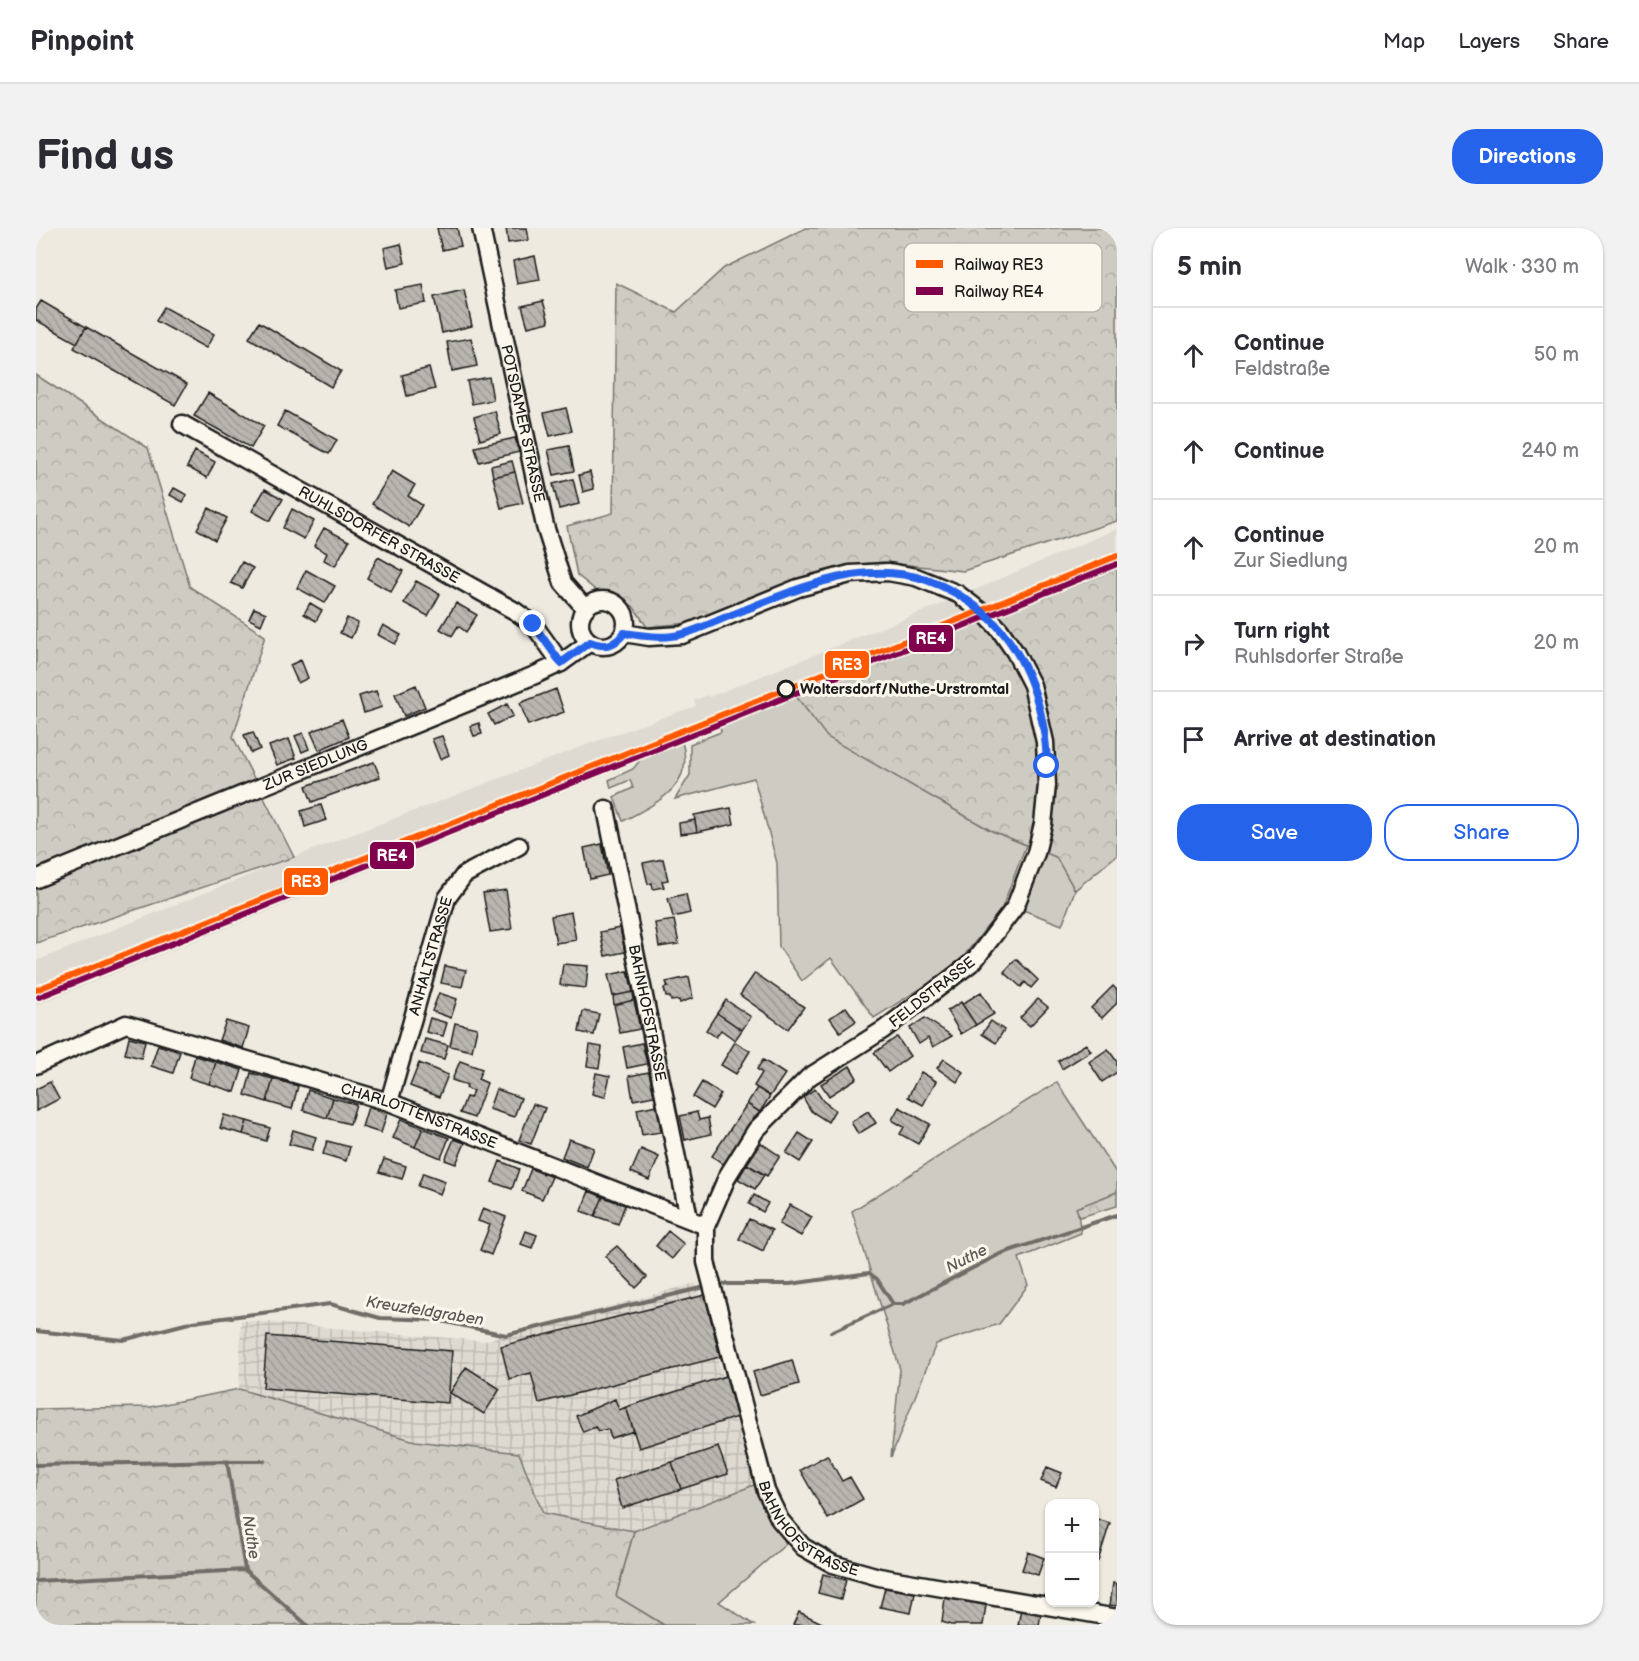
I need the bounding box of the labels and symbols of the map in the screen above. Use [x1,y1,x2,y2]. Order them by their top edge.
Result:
legend [904,243,1102,312]
text: Railway RE3 [954,256,1044,275]
text: Railway RE4 [954,283,1044,302]
street label: POTSDAMER STRASSE [496,343,549,504]
street label: RUHLSDORFER STRASSE [295,482,463,588]
route end [519,610,545,636]
line badge: RE4 [908,624,954,653]
text: RE4 [916,630,947,649]
line badge: RE3 [824,650,870,679]
text: RE3 [832,656,862,675]
marker: Woltersdorf/Nuthe-Urstromtal [777,680,795,698]
place label: Woltersdorf/Nuthe-Urstromtal [800,680,1009,699]
street label: ZUR SIEDLUNG [260,735,371,795]
route start [1033,752,1059,778]
line badge: RE4 [369,841,415,870]
text: RE4 [377,847,408,866]
line badge: RE3 [283,867,329,896]
text: RE3 [291,873,321,892]
street label: ANHALTSTRASSE [405,894,457,1018]
street label: BAHNHOFSTRASSE [624,943,670,1083]
street label: FELDSTRASSE [885,953,979,1032]
street label: CHARLOTTENSTRASSE [338,1079,500,1153]
water label: Nuthe [943,1241,991,1278]
water label: Kreuzfeldgraben [364,1293,485,1330]
street label: BAHNHOFSTRASSE [754,1479,861,1581]
water label: Nuthe [238,1514,263,1560]

